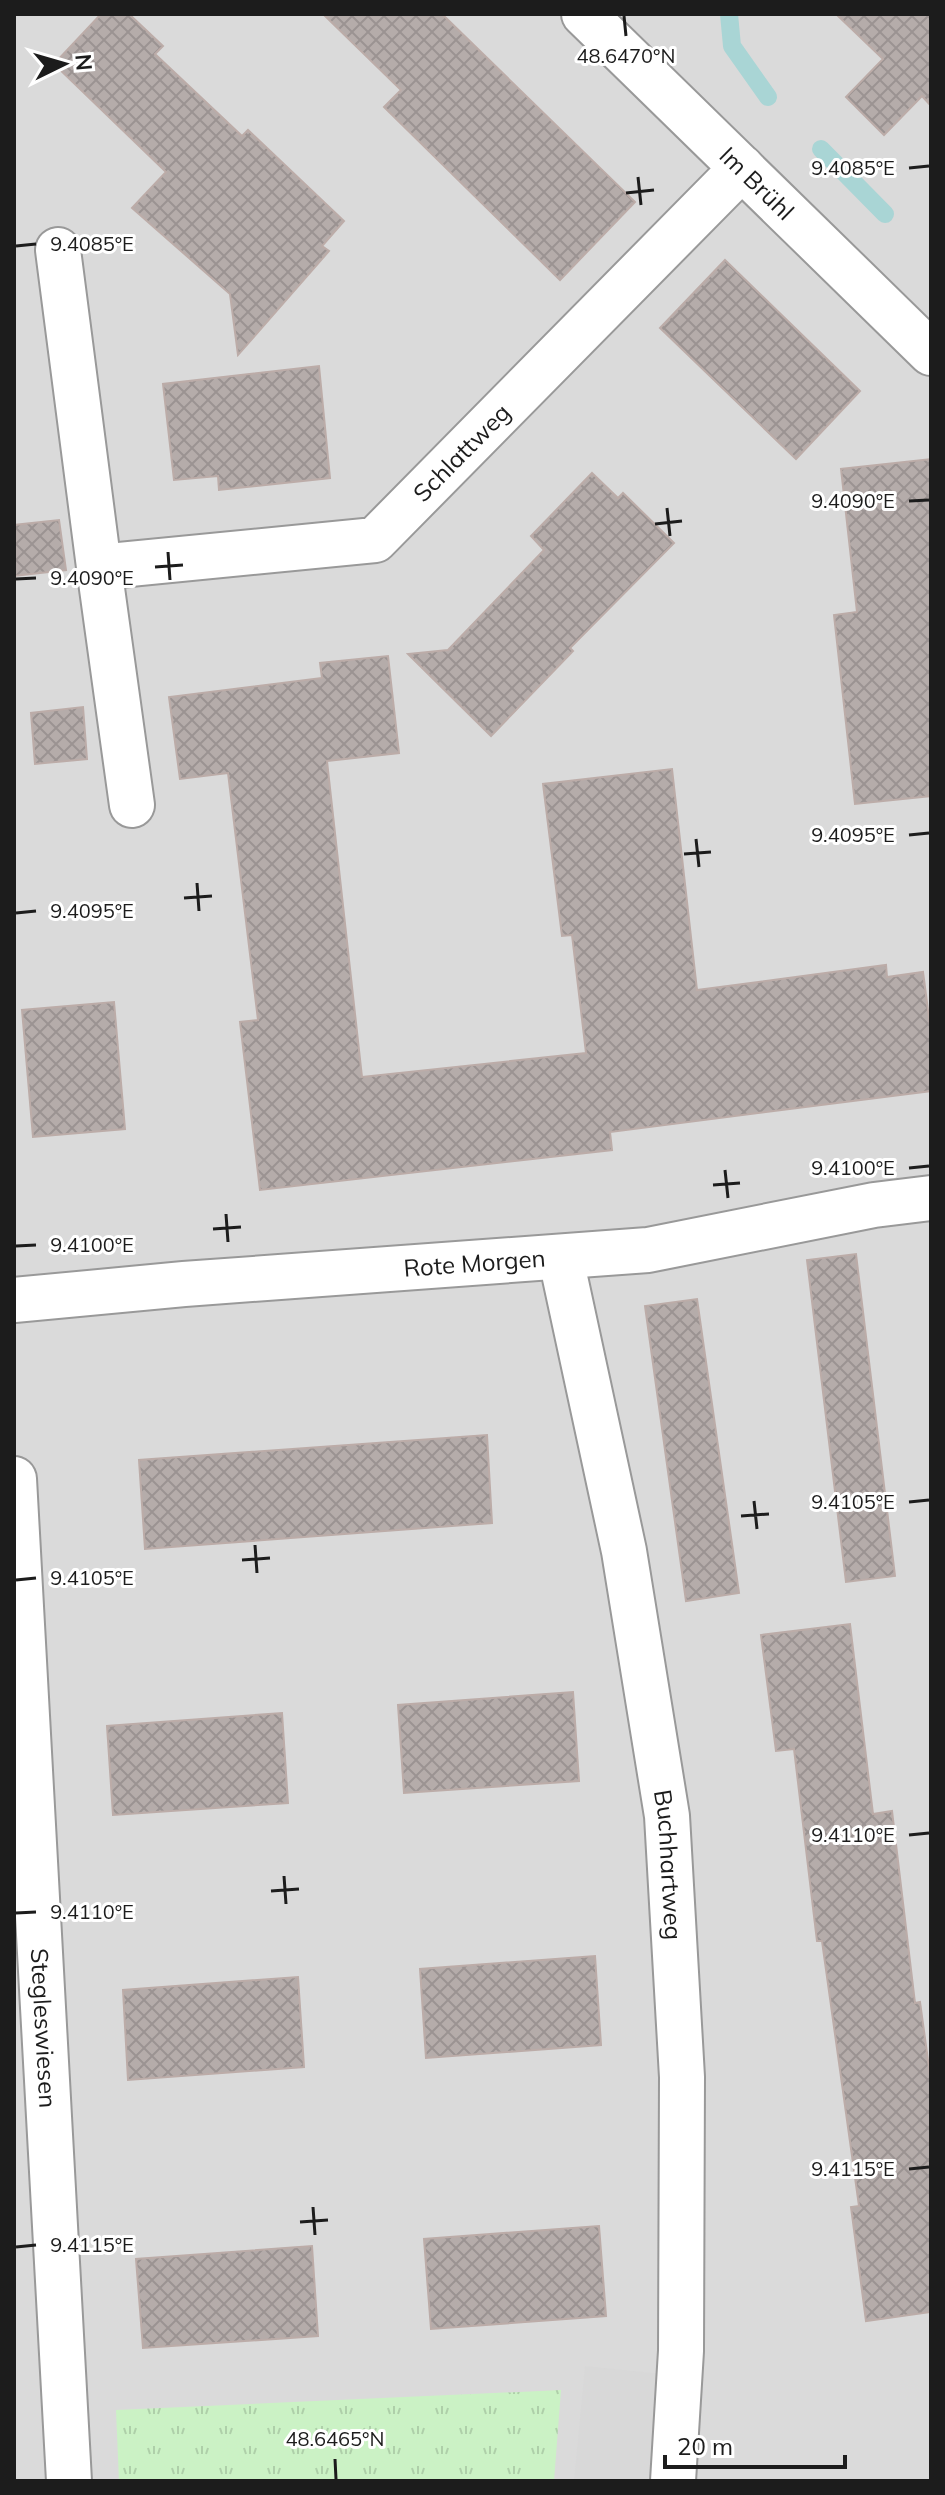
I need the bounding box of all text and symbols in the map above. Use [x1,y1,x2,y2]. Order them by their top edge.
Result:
north arrow [24,24,104,104]
text: 48.6470°N [577,43,675,68]
text: N [69,53,99,72]
street label: Im Brühl [714,140,801,226]
text: 9.4085°E [811,155,895,180]
text: 9.4085°E [50,231,134,256]
street label: Schlattweg [407,397,516,508]
text: 9.4090°E [811,488,895,513]
text: 9.4090°E [50,565,134,590]
text: 9.4095°E [811,822,895,847]
text: 9.4095°E [50,898,134,923]
text: 9.4100°E [811,1155,895,1180]
text: 9.4100°E [50,1232,134,1257]
street label: Rote Morgen [403,1243,546,1283]
text: 9.4105°E [811,1489,895,1514]
text: 9.4105°E [50,1565,134,1590]
street label: Buchhartweg [648,1787,689,1941]
text: 9.4110°E [811,1822,895,1847]
text: 9.4110°E [50,1899,134,1924]
street label: Stegleswiesen [25,1948,64,2109]
text: 9.4115°E [811,2156,895,2181]
text: 9.4115°E [50,2232,134,2257]
scale bar [665,2419,845,2469]
text: 48.6465°N [286,2426,384,2451]
text: 20 m [677,2431,733,2461]

